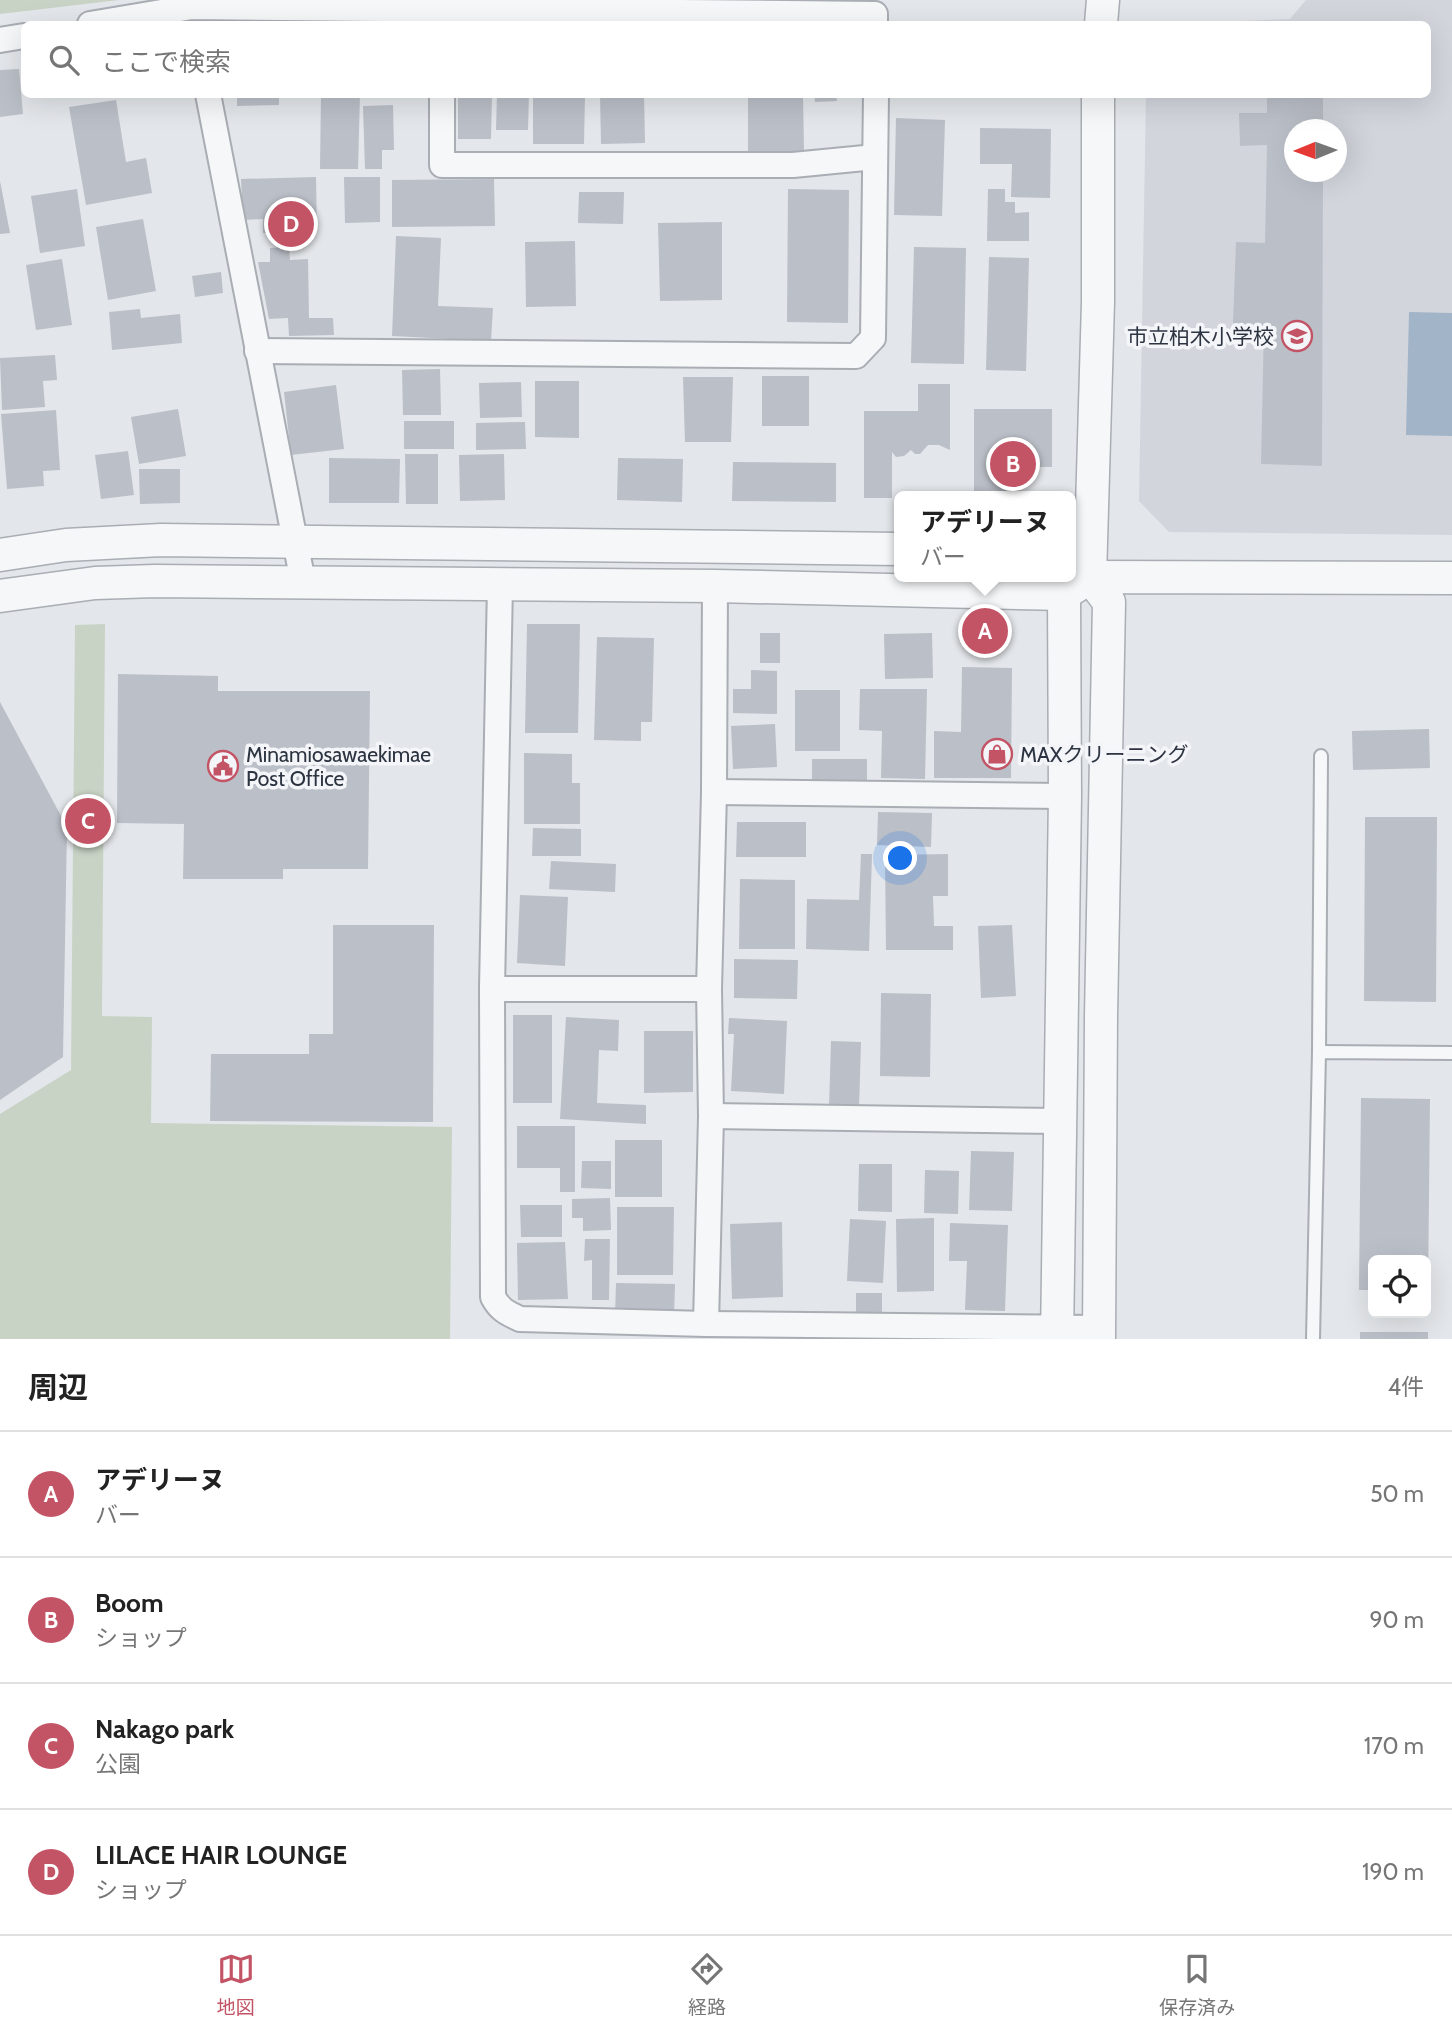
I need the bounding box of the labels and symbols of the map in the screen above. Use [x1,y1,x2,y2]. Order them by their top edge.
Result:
north arrow [1284,119,1347,182]
pin: D [268,198,314,250]
school or university icon: 市立柏木小学校 [1280,319,1314,353]
place label: 市立柏木小学校 [1127,324,1274,349]
pin: B [990,438,1036,490]
pin: A [962,605,1008,657]
shop icon: MAXクリーニング [980,737,1014,771]
place label: Minamiosawaekimae Post Office [246,742,431,791]
place label: MAXクリーニング [1020,742,1188,767]
public building icon: Minamiosawaekimae Post Office [206,749,240,783]
pin: C [65,795,111,847]
your location [883,841,917,875]

